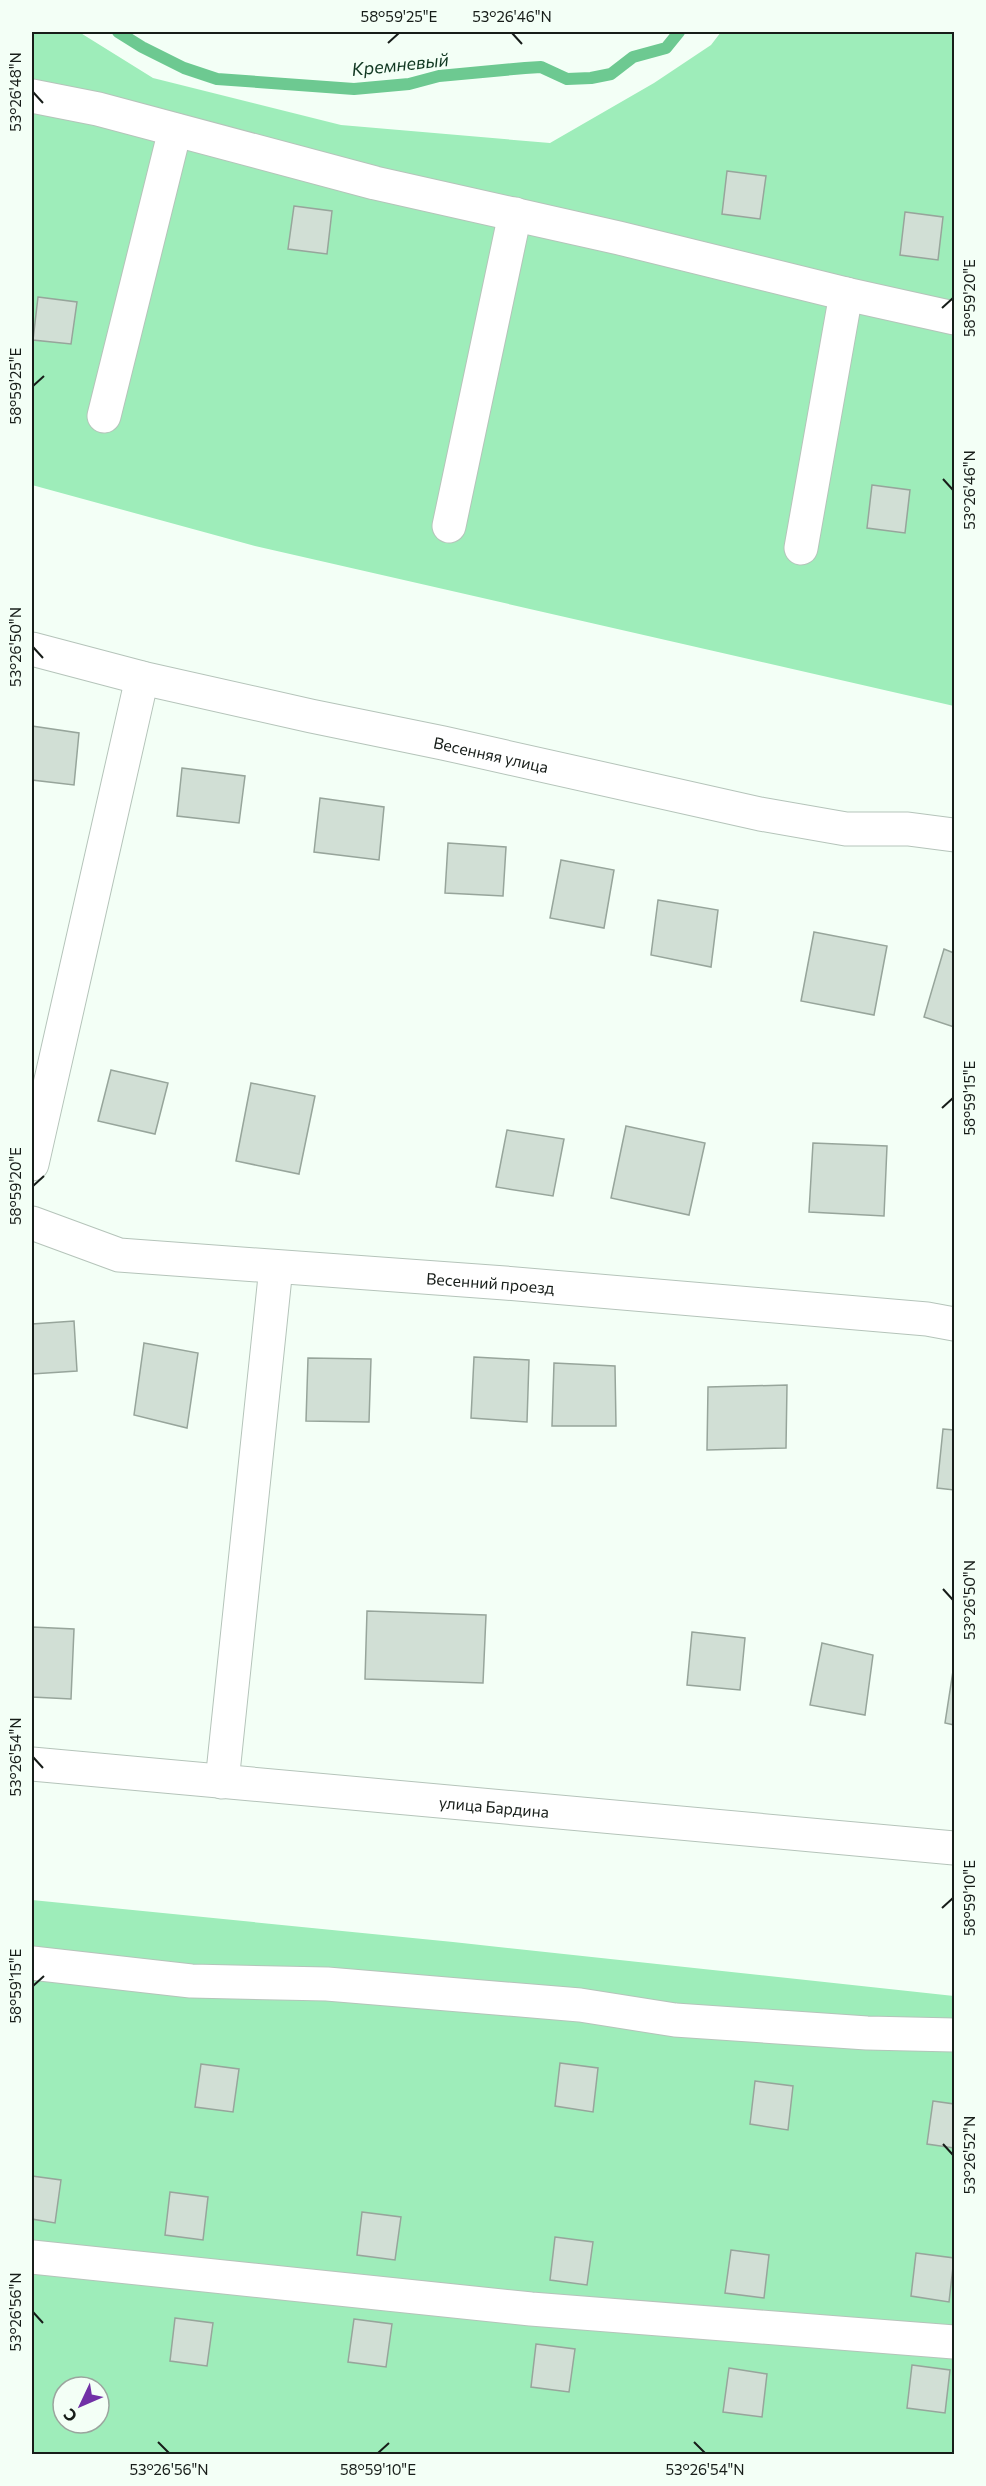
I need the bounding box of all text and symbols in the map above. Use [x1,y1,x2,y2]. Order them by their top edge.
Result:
text: 58°59'25"E [361,7,438,25]
text: 53°26'46"N [472,7,552,25]
water label: Кремневый [350,48,450,80]
text: 53°26'48"N [6,52,24,132]
text: 58°59'20"E [960,259,978,337]
text: 58°59'25"E [6,347,24,424]
text: 53°26'46"N [960,450,978,530]
text: 53°26'50"N [6,607,24,687]
street label: Весенняя улица [432,732,550,776]
text: 58°59'15"E [960,1060,978,1136]
text: 58°59'20"E [6,1147,24,1225]
street label: Весенний проезд [426,1268,556,1297]
text: 53°26'50"N [960,1560,978,1640]
text: 53°26'54"N [6,1717,24,1797]
street label: улица Бардина [438,1792,550,1821]
text: 58°59'10"E [960,1860,978,1936]
text: 58°59'15"E [6,1948,24,2024]
text: 53°26'52"N [960,2116,978,2194]
text: 53°26'56"N [6,2272,24,2352]
north arrow [51,2375,111,2435]
text: С [59,2405,80,2426]
text: 53°26'56"N [129,2460,209,2478]
text: 58°59'10"E [340,2460,416,2478]
text: 53°26'54"N [665,2460,745,2478]

